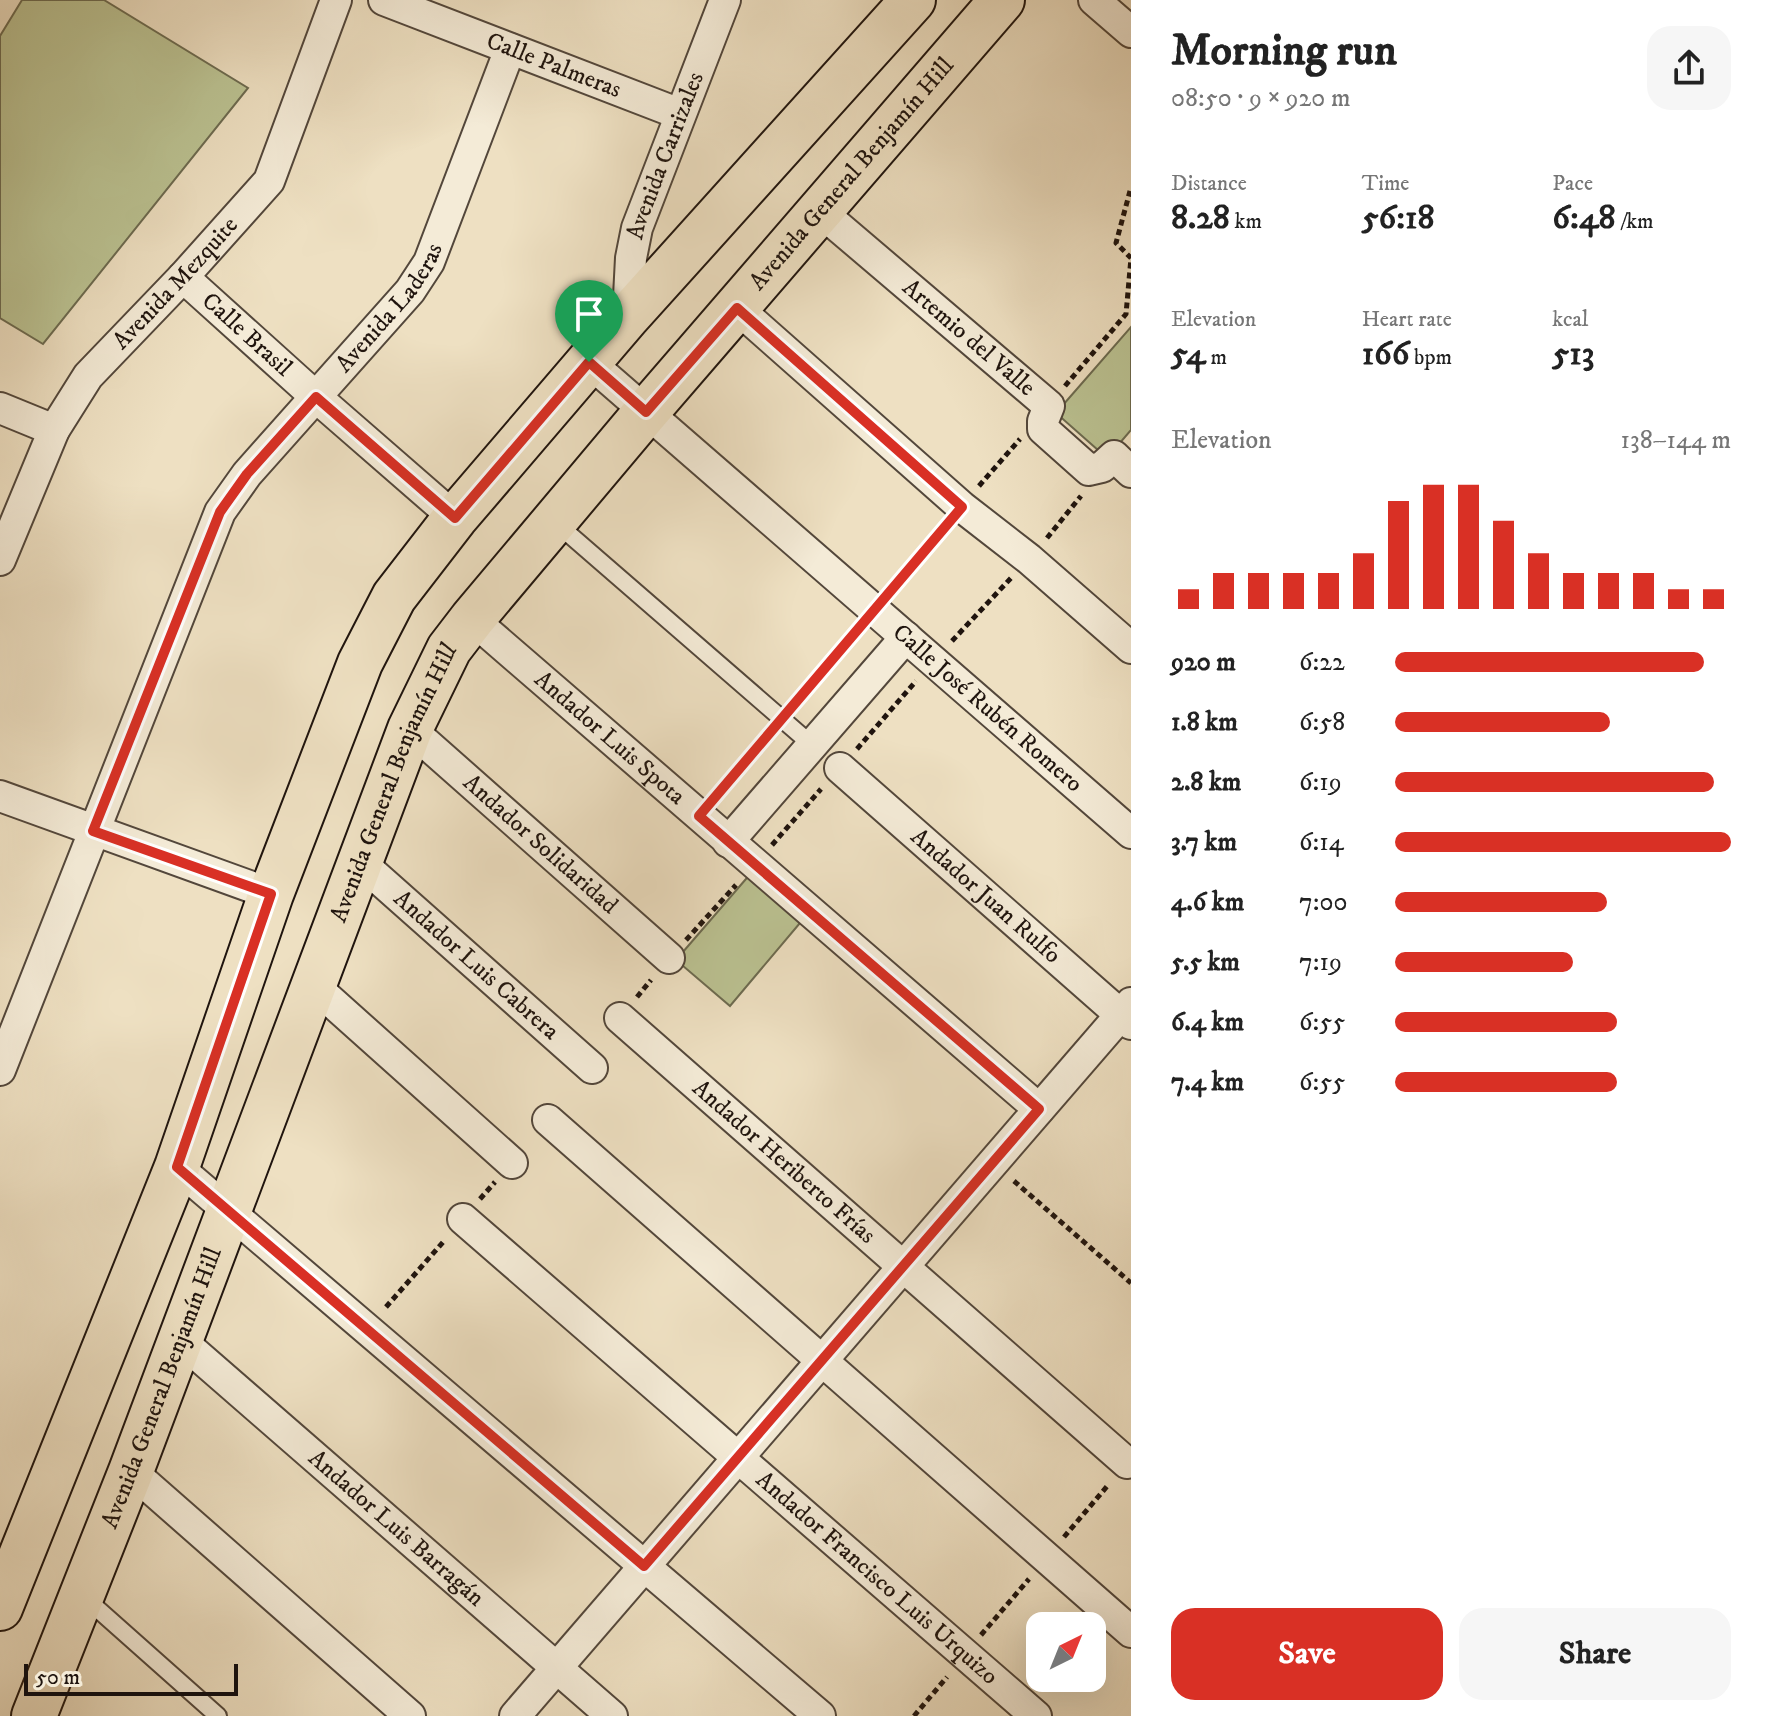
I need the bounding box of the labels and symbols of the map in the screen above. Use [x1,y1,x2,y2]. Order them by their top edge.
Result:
street label: Calle Palmeras [482,26,626,105]
street label: Avenida General Benjamín Hill [743,51,961,297]
street label: Avenida Carrizales [620,68,711,242]
street label: Avenida Mezquite [106,211,245,356]
street label: Avenida Laderas [329,239,450,379]
street label: Artemio del Valle [896,273,1042,403]
pin [555,280,623,362]
street label: Calle Brasil [196,286,299,384]
street label: Calle José Rubén Romero [886,618,1089,799]
street label: Avenida General Benjamín Hill [324,636,464,927]
street label: Andador Luis Spota [528,665,692,812]
street label: Andador Solidaridad [457,768,624,921]
street label: Andador Juan Rulfo [904,822,1067,970]
street label: Andador Luis Cabrera [387,884,566,1047]
street label: Andador Heriberto Frías [686,1073,882,1250]
street label: Avenida General Benjamín Hill [95,1243,229,1533]
street label: Andador Luis Barragán [302,1443,491,1613]
street label: Andador Francisco Luis Urquizo [750,1465,1004,1691]
north arrow [1026,1612,1106,1692]
scale bar [24,1660,238,1696]

